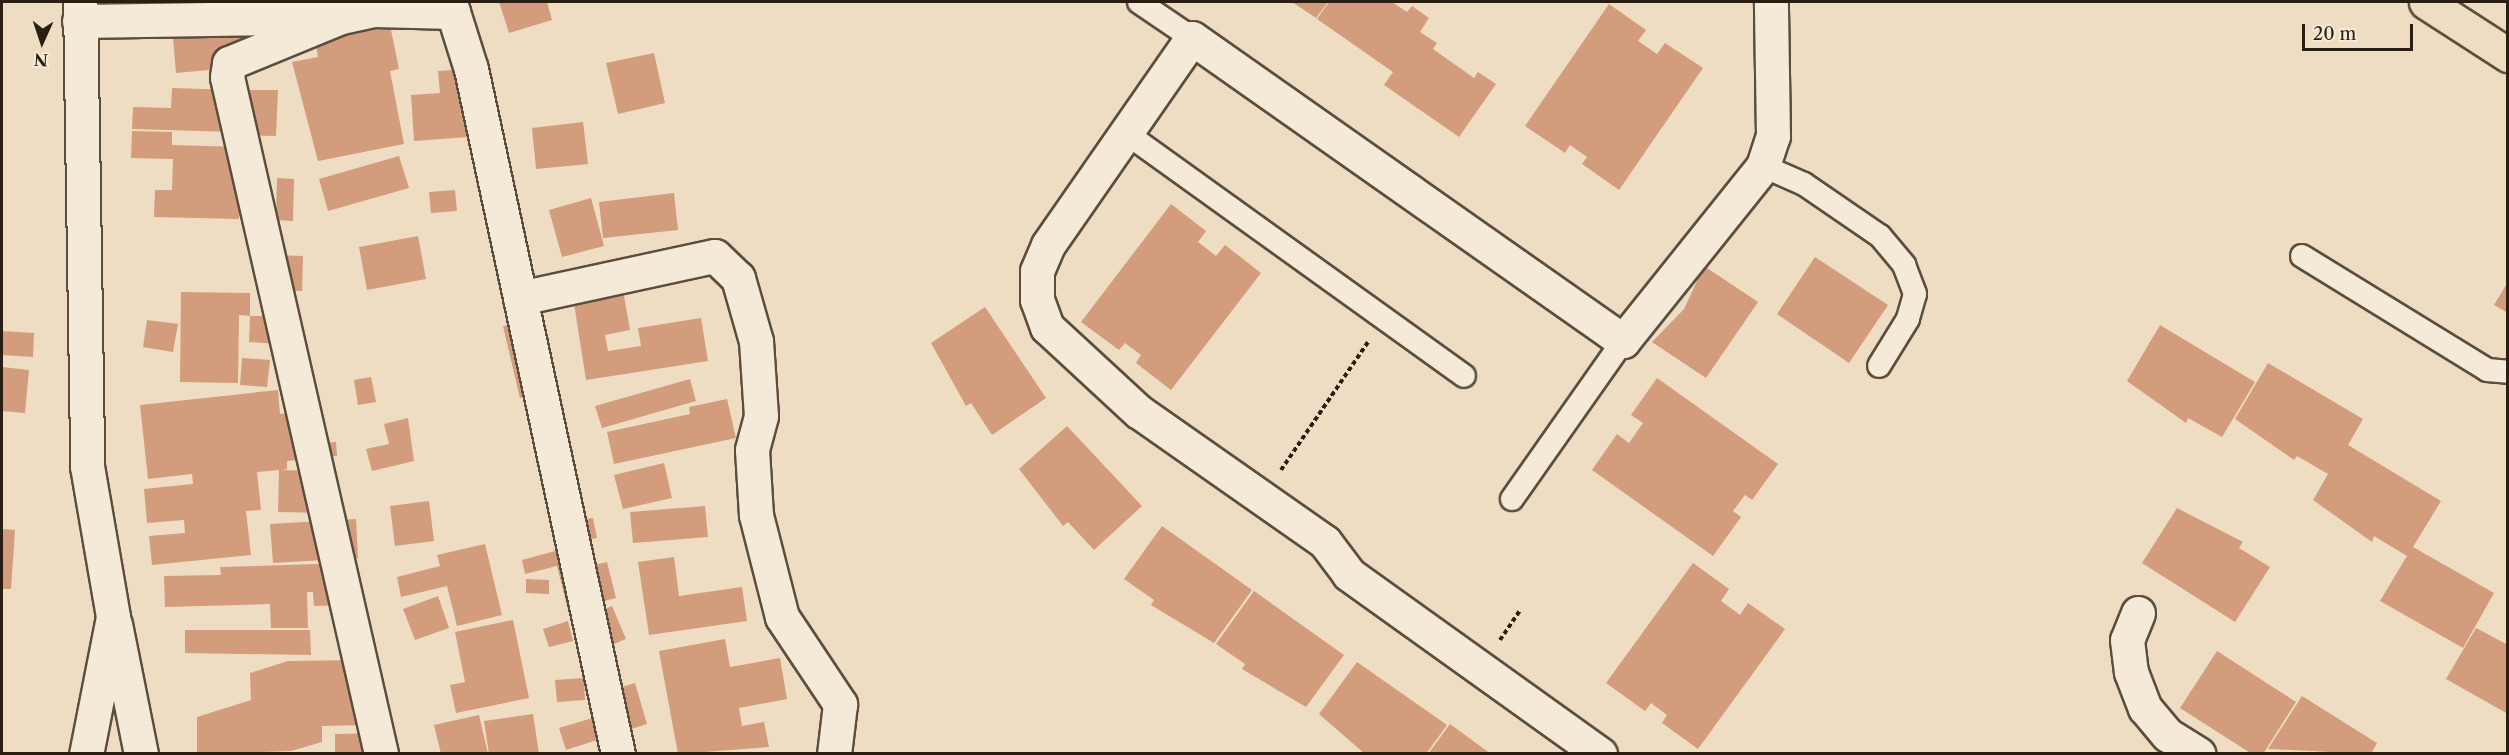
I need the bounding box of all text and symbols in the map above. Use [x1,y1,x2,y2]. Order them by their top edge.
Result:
north arrow [12,12,72,72]
scale bar [2305,12,2416,50]
text: 20 m [2313,23,2356,45]
text: N [34,50,49,70]

